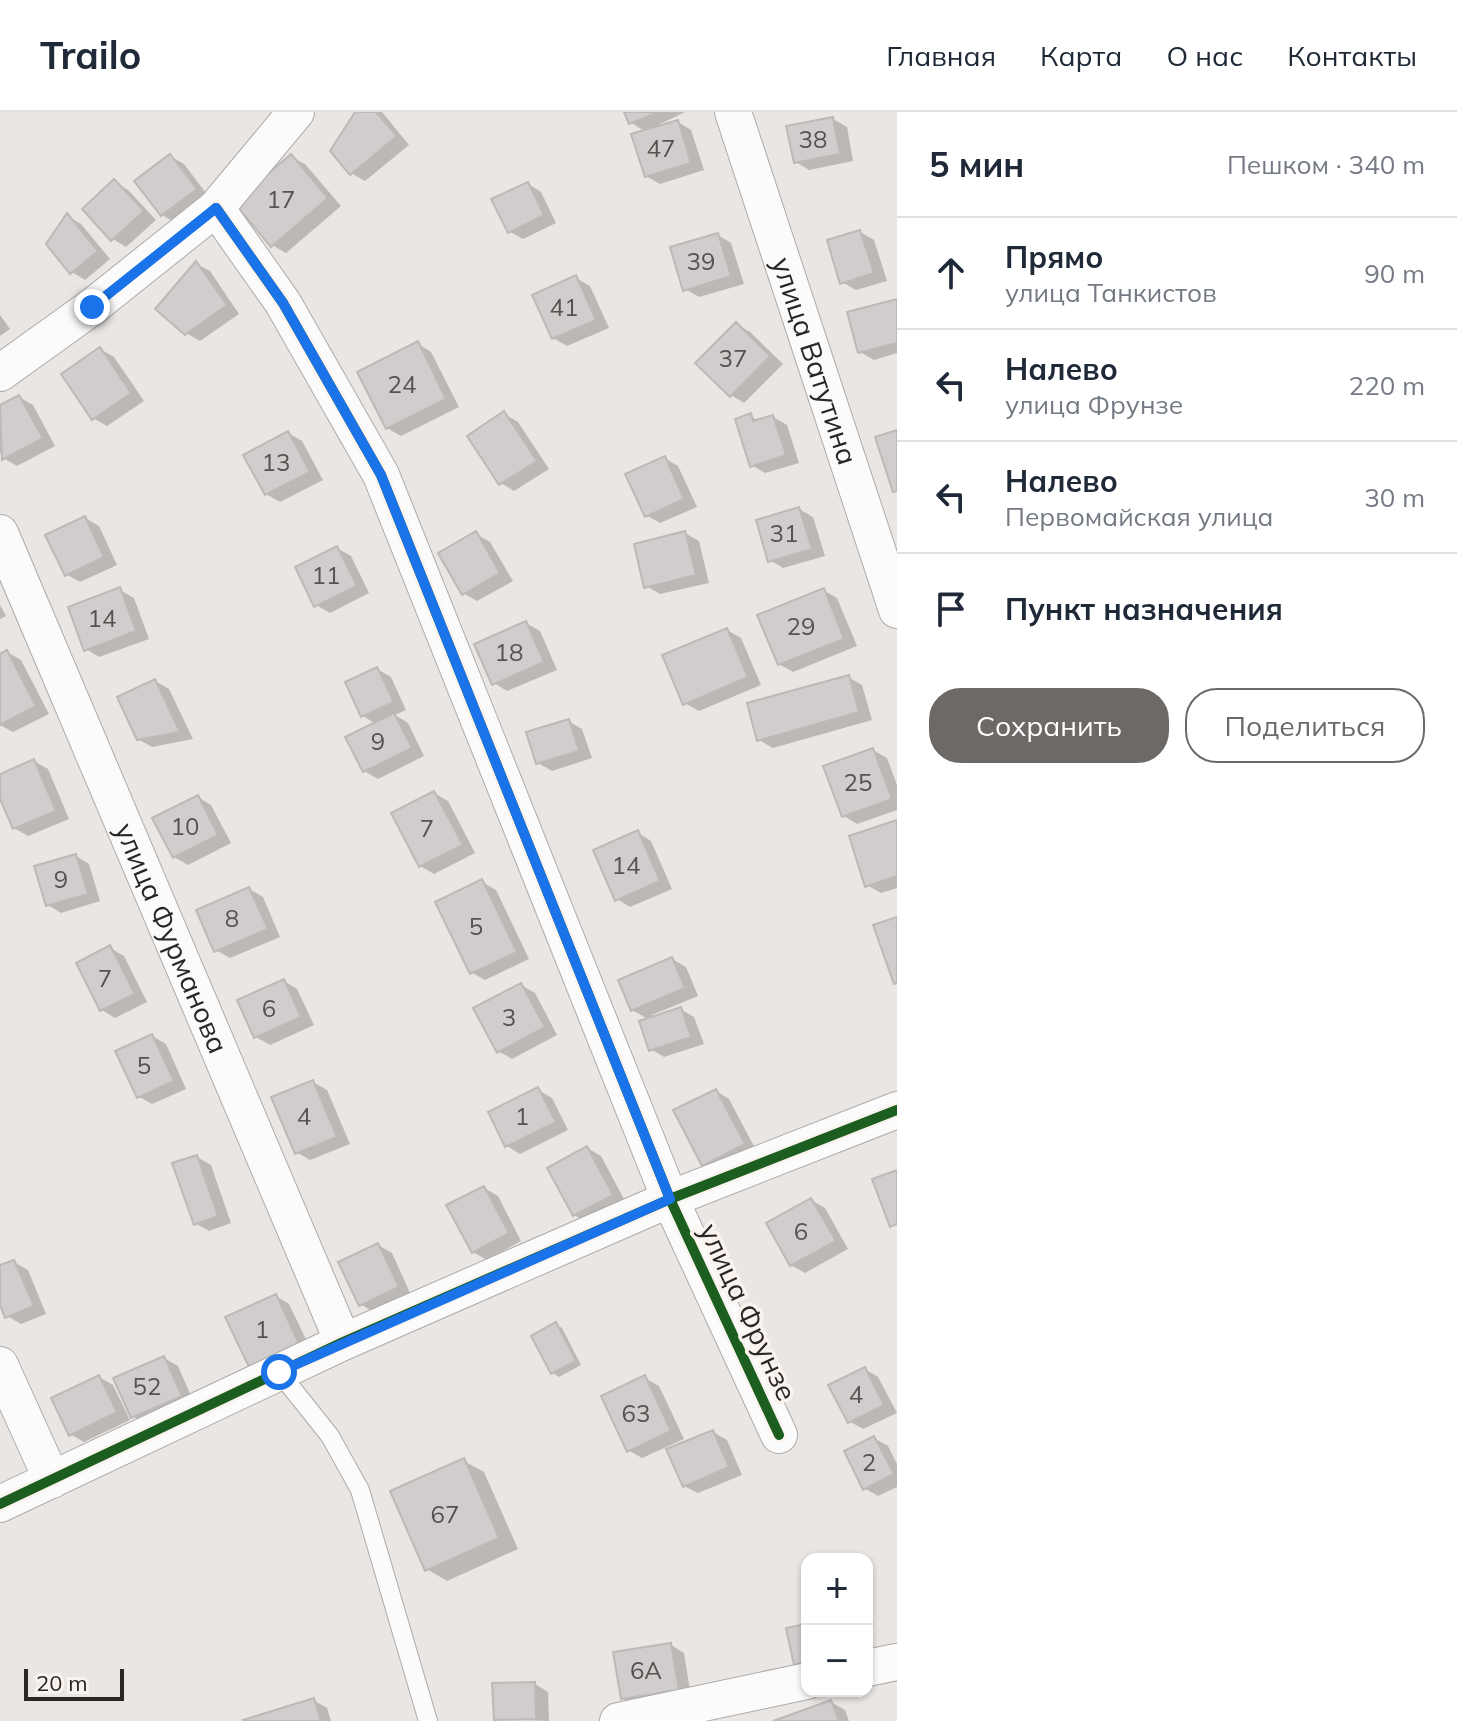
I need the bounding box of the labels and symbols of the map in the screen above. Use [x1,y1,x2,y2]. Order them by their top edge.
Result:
house number: 38 [799,124,827,154]
house number: 47 [647,133,675,163]
house number: 17 [267,184,295,214]
house number: 39 [687,246,715,276]
street label: улица Ватутина [765,252,866,469]
route end [74,289,110,325]
house number: 41 [550,292,578,322]
house number: 37 [719,343,747,373]
house number: 24 [388,369,416,399]
house number: 13 [262,447,290,477]
house number: 31 [770,518,798,548]
house number: 11 [312,560,340,590]
house number: 14 [88,603,116,633]
house number: 29 [787,611,815,641]
house number: 18 [495,637,523,667]
house number: 9 [371,726,385,756]
house number: 25 [844,767,872,797]
house number: 10 [171,811,199,841]
house number: 7 [420,813,434,843]
street label: улица Фурманова [108,817,237,1059]
house number: 14 [612,850,640,880]
house number: 9 [54,864,68,894]
house number: 8 [225,903,239,933]
house number: 5 [469,911,483,941]
house number: 7 [98,963,112,993]
house number: 6 [262,993,276,1023]
house number: 3 [502,1002,516,1032]
house number: 5 [137,1050,151,1080]
house number: 4 [297,1101,311,1131]
house number: 1 [515,1101,529,1131]
house number: 6 [794,1216,808,1246]
street label: улица Фрунзе [692,1218,805,1406]
house number: 1 [255,1314,269,1344]
route start [261,1354,297,1390]
house number: 52 [133,1371,161,1401]
house number: 4 [849,1379,863,1409]
house number: 63 [622,1398,650,1428]
house number: 2 [862,1447,876,1477]
house number: 67 [431,1499,459,1529]
house number: 6А [630,1655,662,1685]
scale bar [24,1665,124,1701]

